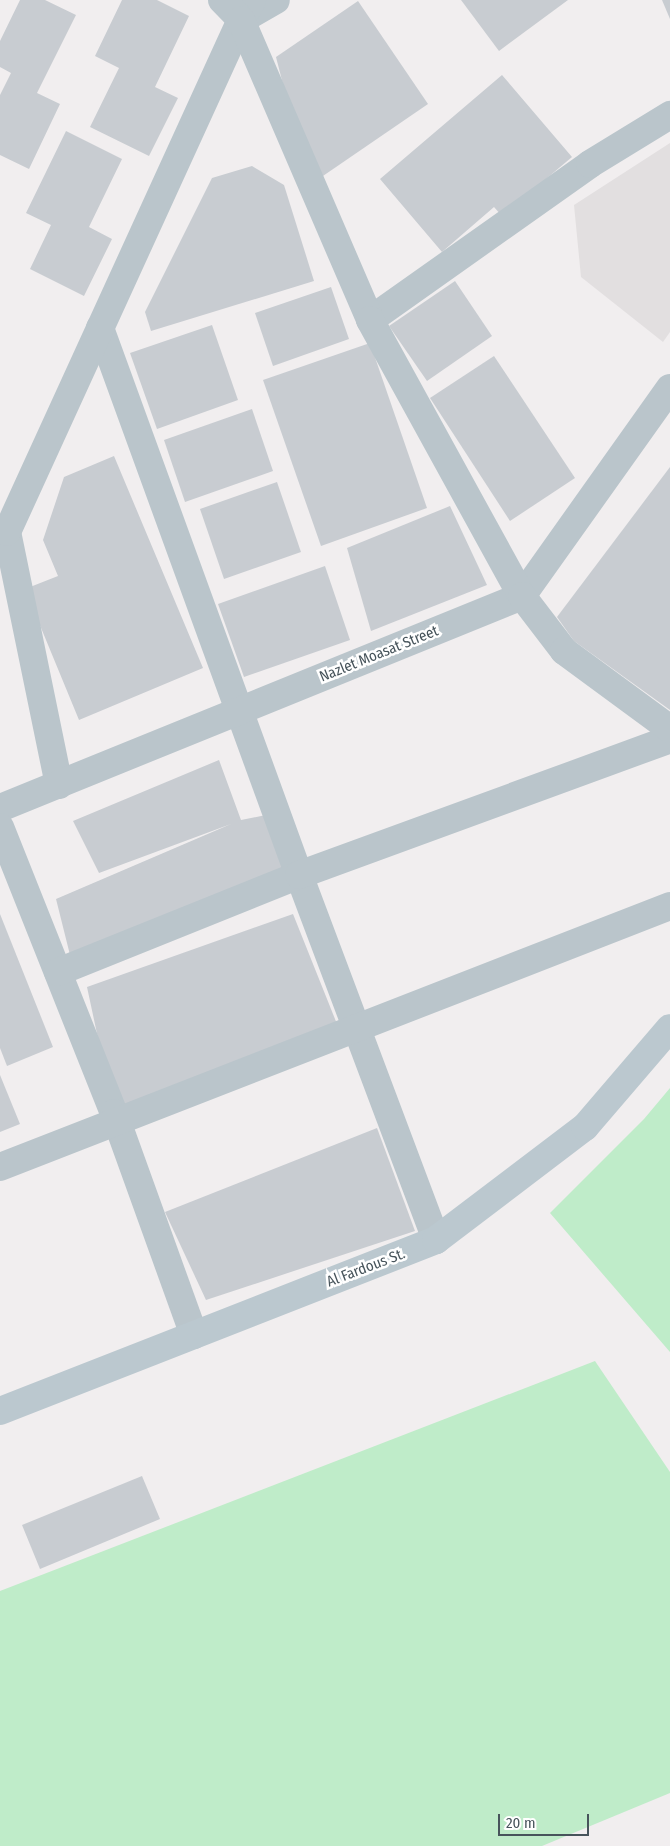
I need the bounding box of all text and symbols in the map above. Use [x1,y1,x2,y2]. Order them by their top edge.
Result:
street label: Nazlet Moasat Street [317,622,441,686]
street label: Al Fardous St. [324,1245,408,1291]
scale bar [500,1804,591,1836]
text: 20 m [506,1814,536,1832]

